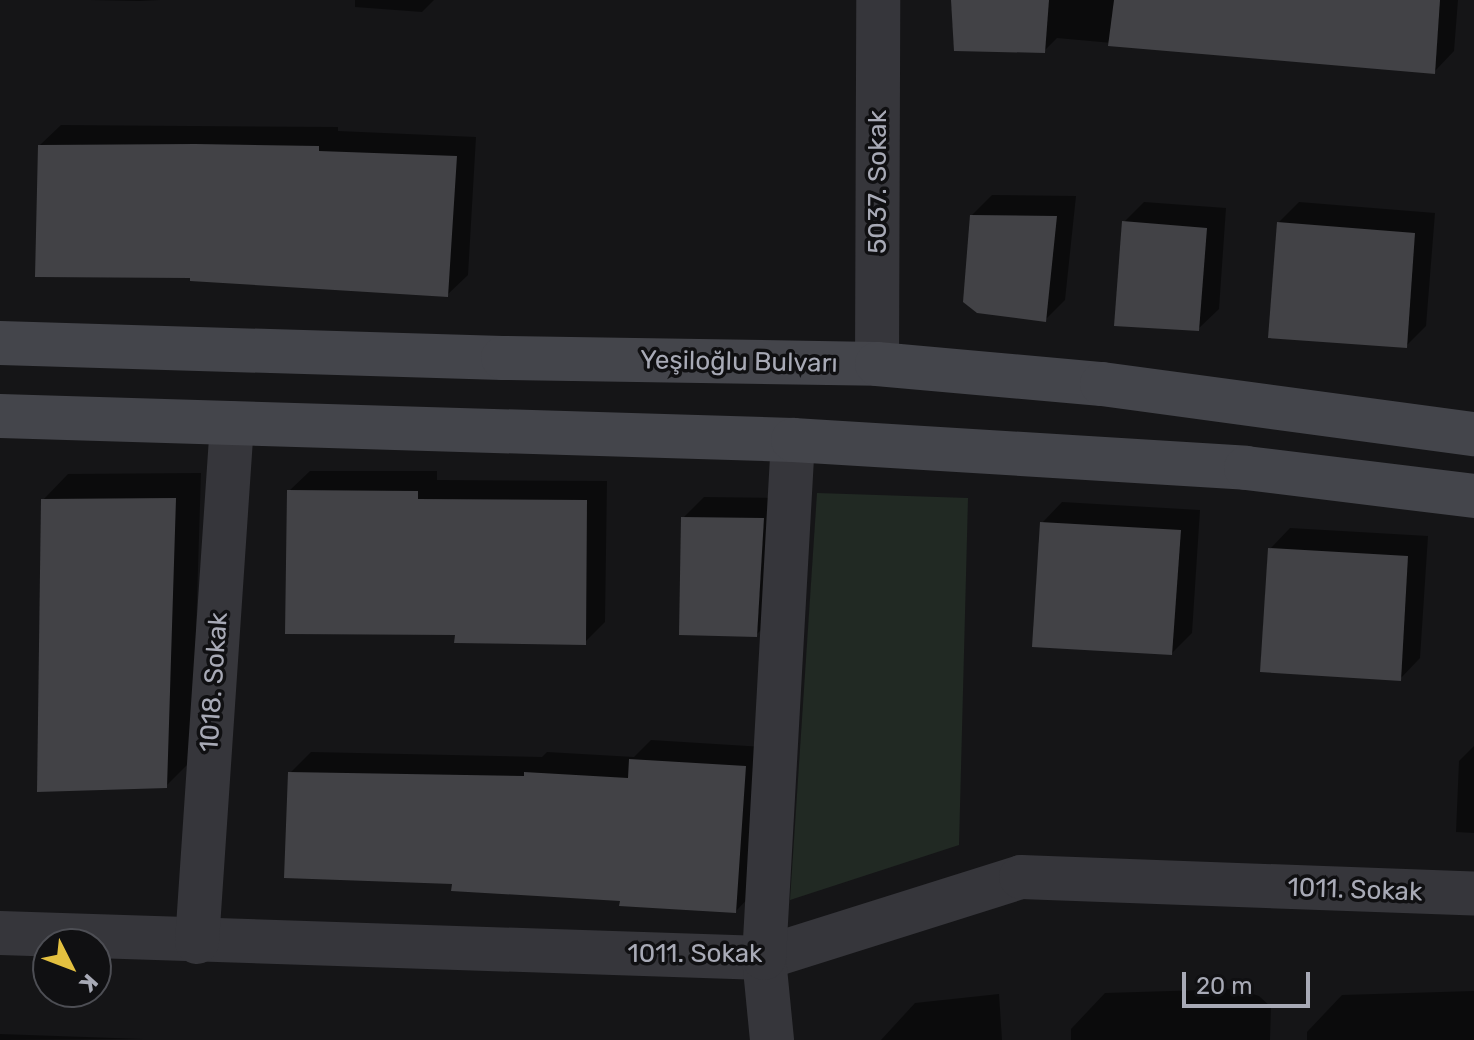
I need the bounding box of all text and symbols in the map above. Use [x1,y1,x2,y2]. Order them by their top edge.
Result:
street label: 5037. Sokak [862,110,894,254]
street label: Yeşiloğlu Bulvarı [640,345,838,379]
street label: 1018. Sokak [194,611,234,753]
street label: 1011. Sokak [1287,872,1423,908]
north arrow [32,928,112,1008]
street label: 1011. Sokak [628,938,762,970]
scale bar [1186,956,1314,1006]
text: K [74,969,104,998]
text: 20 m [1196,972,1253,1000]

